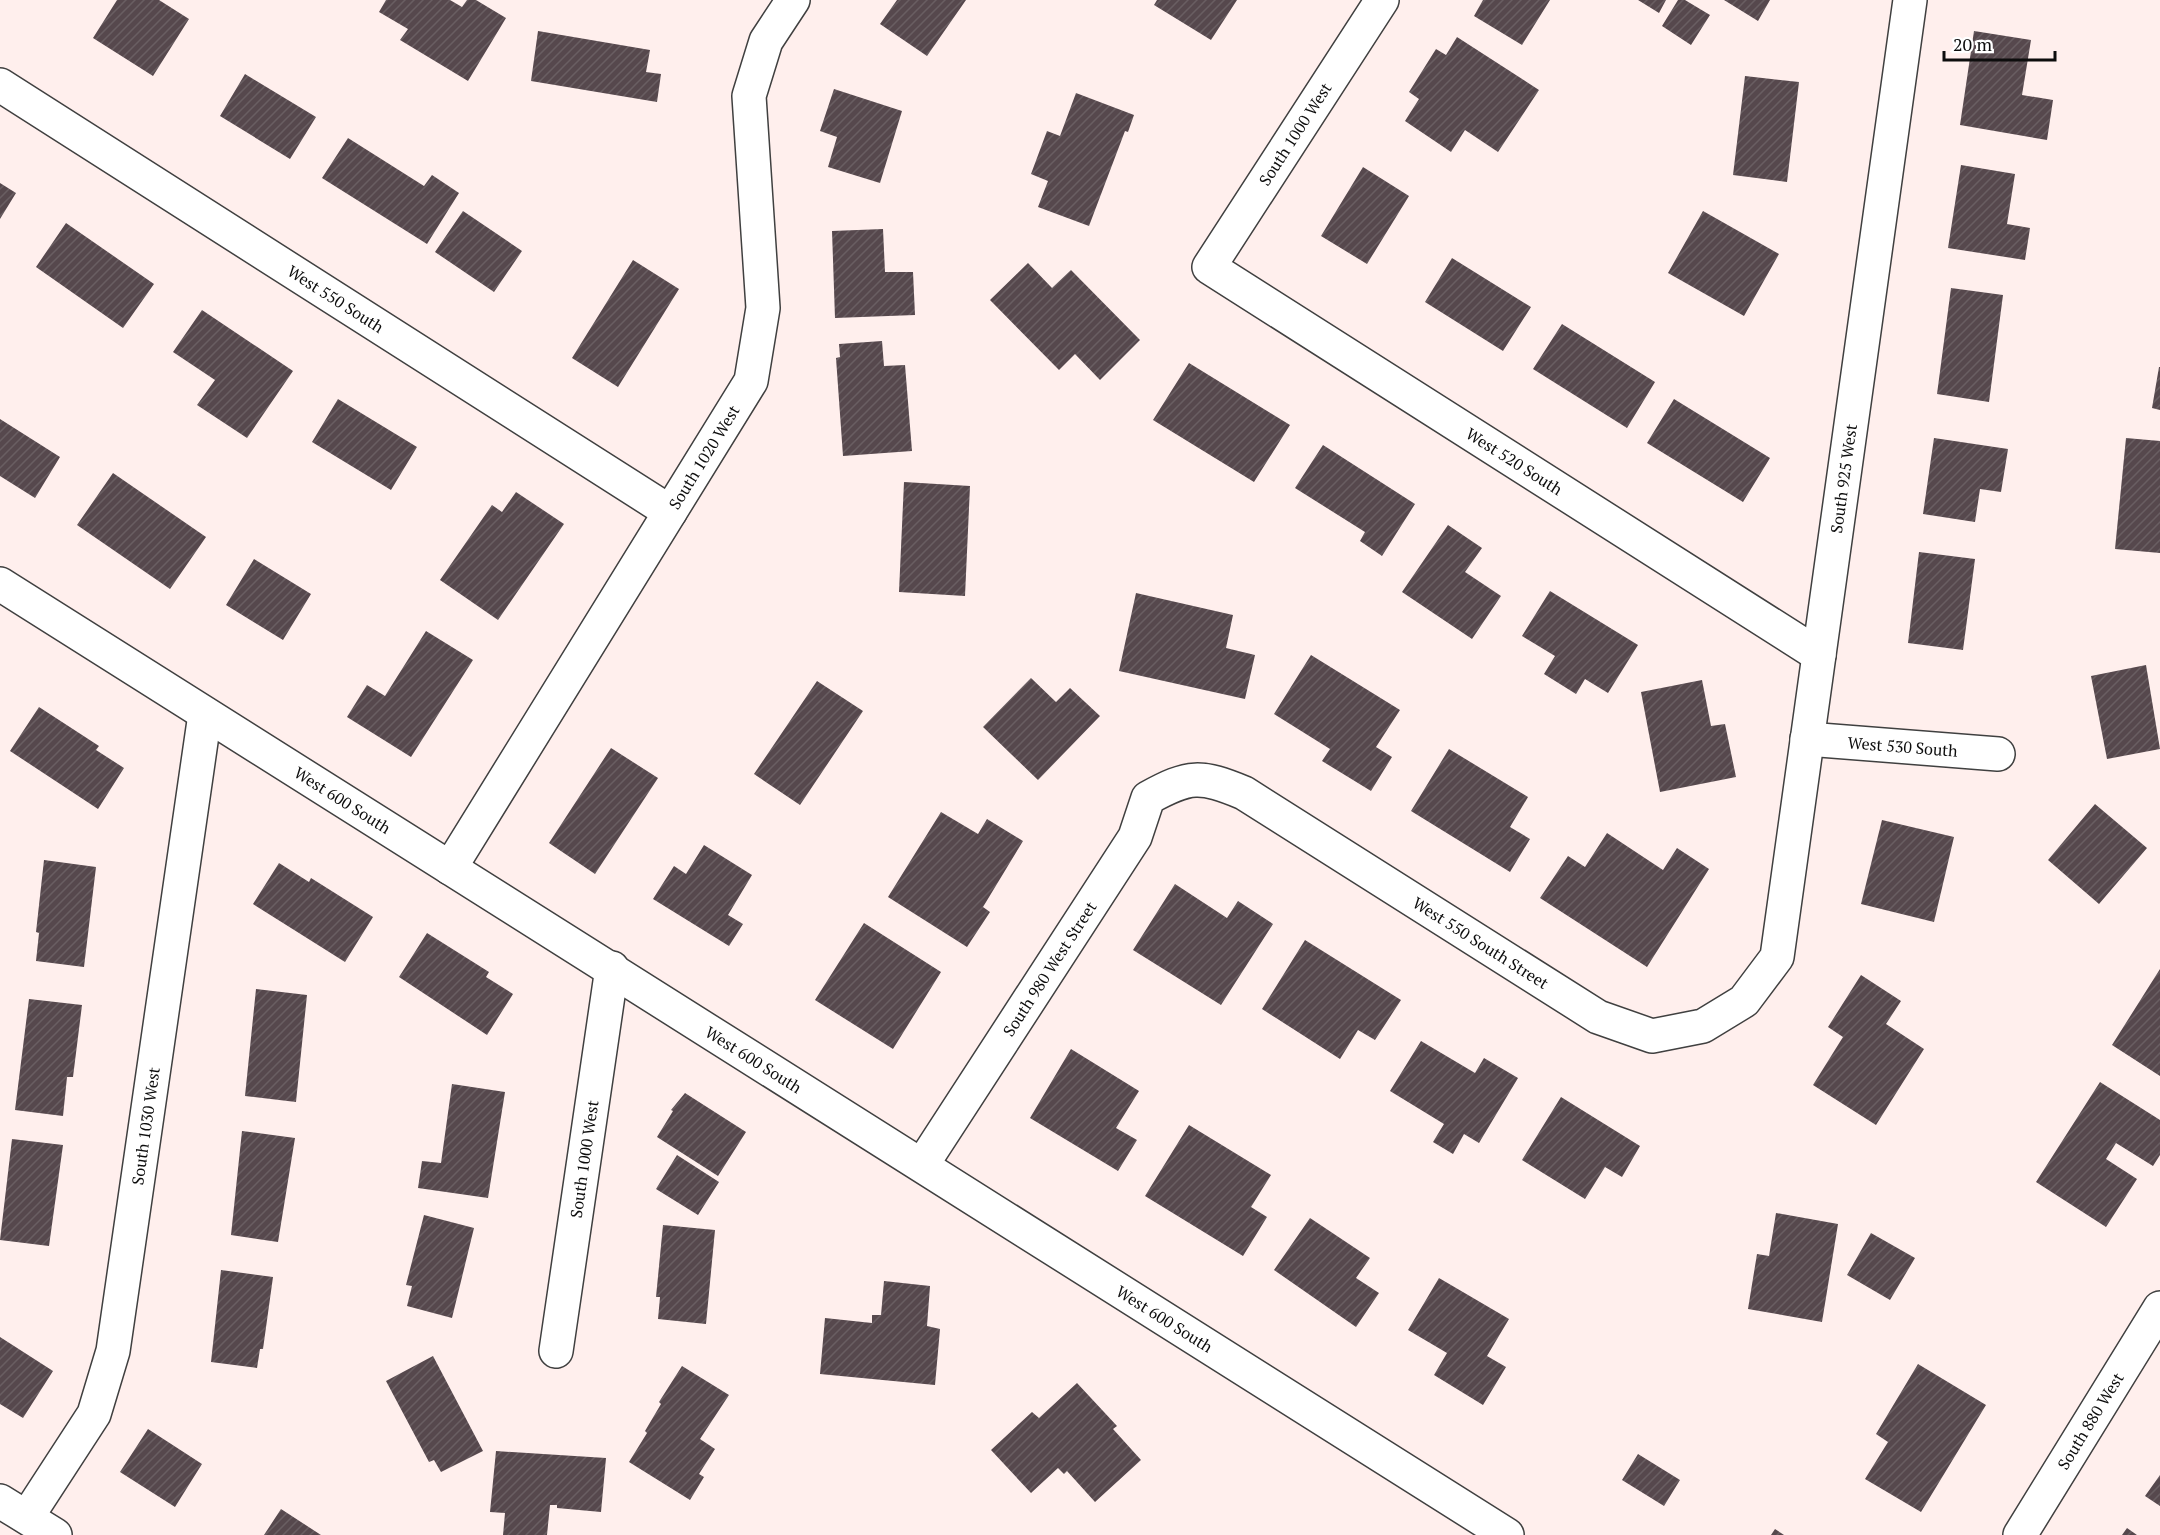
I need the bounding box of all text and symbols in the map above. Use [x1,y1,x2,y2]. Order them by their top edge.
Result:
scale bar [1944,24,2055,62]
text: 20 m [1953,32,1993,56]
street label: South 1000 West [1253,78,1337,190]
street label: West 550 South [283,260,389,338]
street label: South 1020 West [663,401,745,513]
street label: West 520 South [1462,422,1567,500]
street label: South 925 West [1825,423,1862,535]
street label: West 530 South [1847,731,1959,762]
street label: West 600 South [290,761,395,839]
street label: West 550 South Street [1409,892,1553,994]
street label: South 980 West Street [998,897,1101,1040]
street label: West 600 South [701,1021,806,1099]
street label: South 1030 West [126,1066,165,1186]
street label: South 1000 West [565,1099,604,1219]
street label: West 600 South [1112,1280,1217,1358]
street label: South 880 West [2052,1368,2129,1474]

